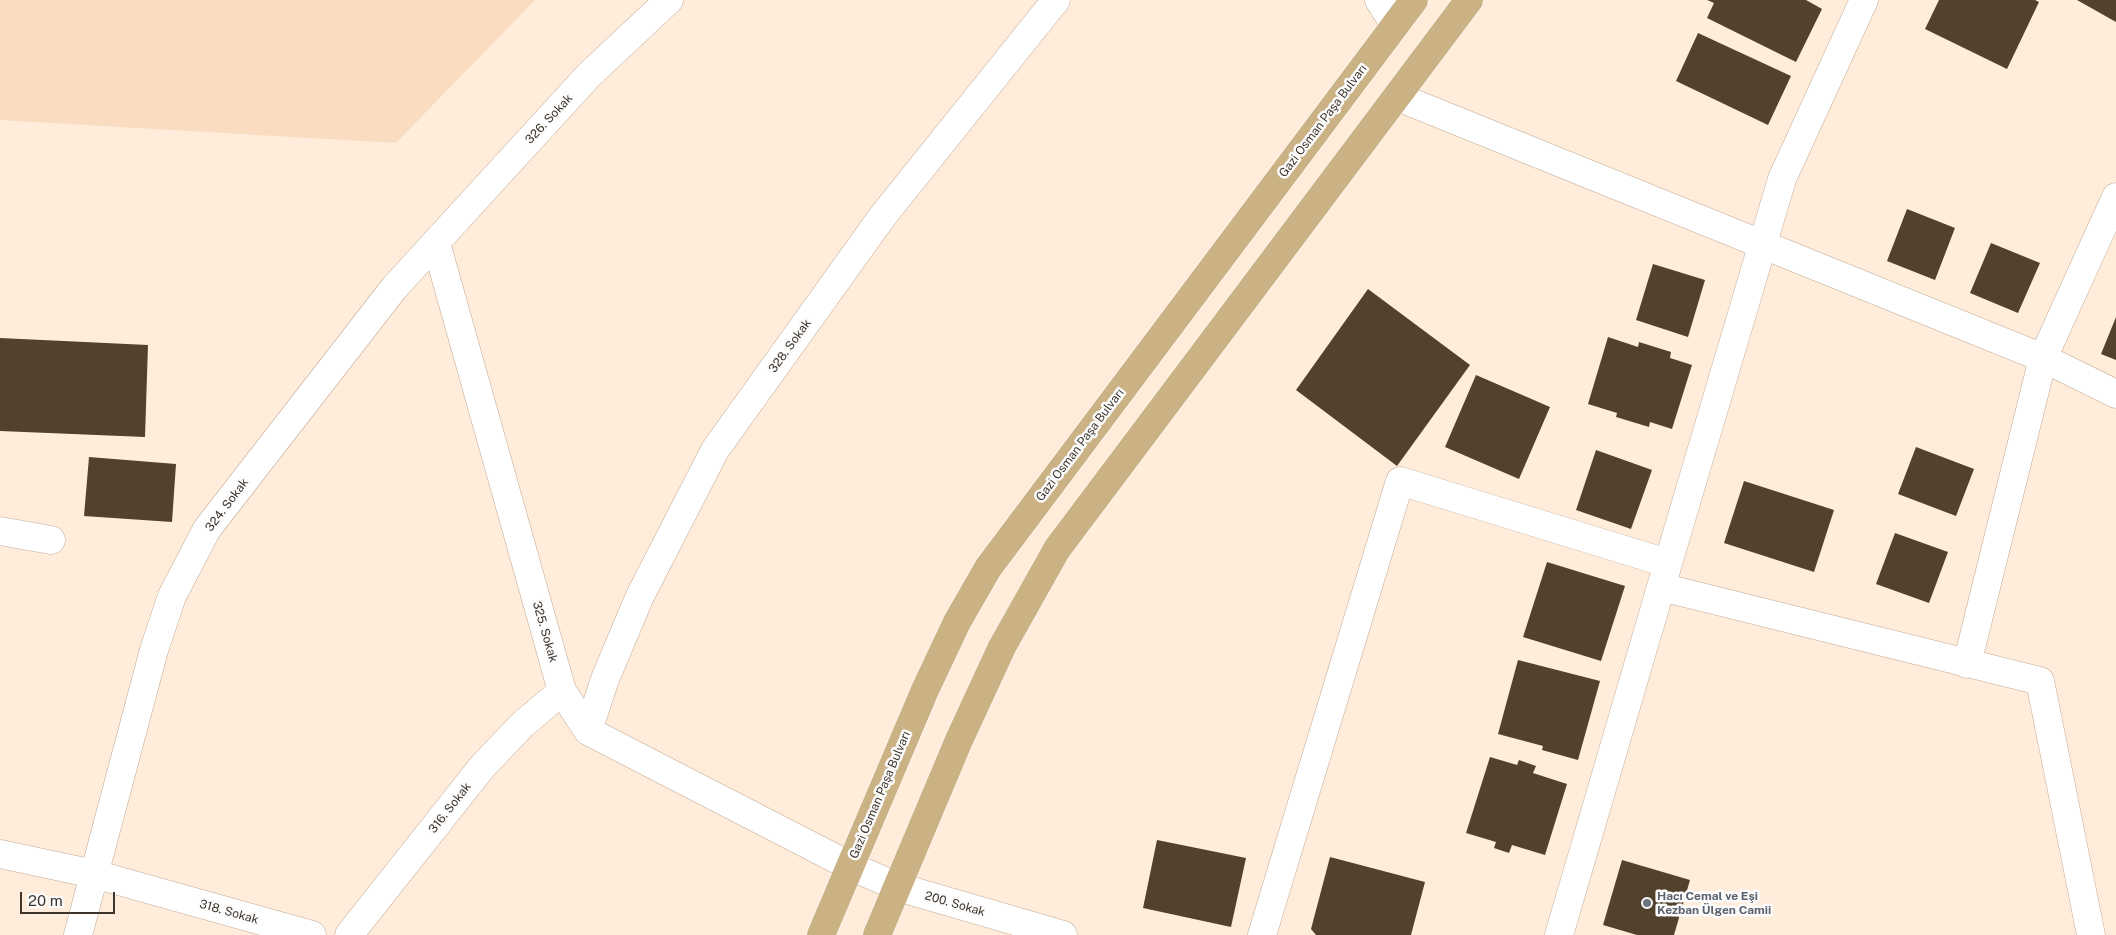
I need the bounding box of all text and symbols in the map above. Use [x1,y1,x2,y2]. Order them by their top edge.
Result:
street label: Gazi Osman Paşa Bulvarı [1276,62,1370,180]
street label: 326. Sokak [522,91,576,147]
street label: 328. Sokak [766,316,814,376]
street label: Gazi Osman Paşa Bulvarı [1033,386,1127,504]
street label: 324. Sokak [202,476,252,534]
street label: 325. Sokak [529,600,561,664]
street label: Gazi Osman Paşa Bulvarı [847,729,913,861]
street label: 316. Sokak [426,780,474,836]
scale bar [22,882,118,914]
street label: 200. Sokak [923,889,987,919]
place label: Hacı Cemal ve Eşi Kezban Ülgen Camii [1657,889,1771,917]
text: 20 m [28,892,63,909]
street label: 318. Sokak [198,897,260,927]
marker: Hacı Cemal ve Eşi Kezban Ülgen Camii [1641,897,1653,909]

